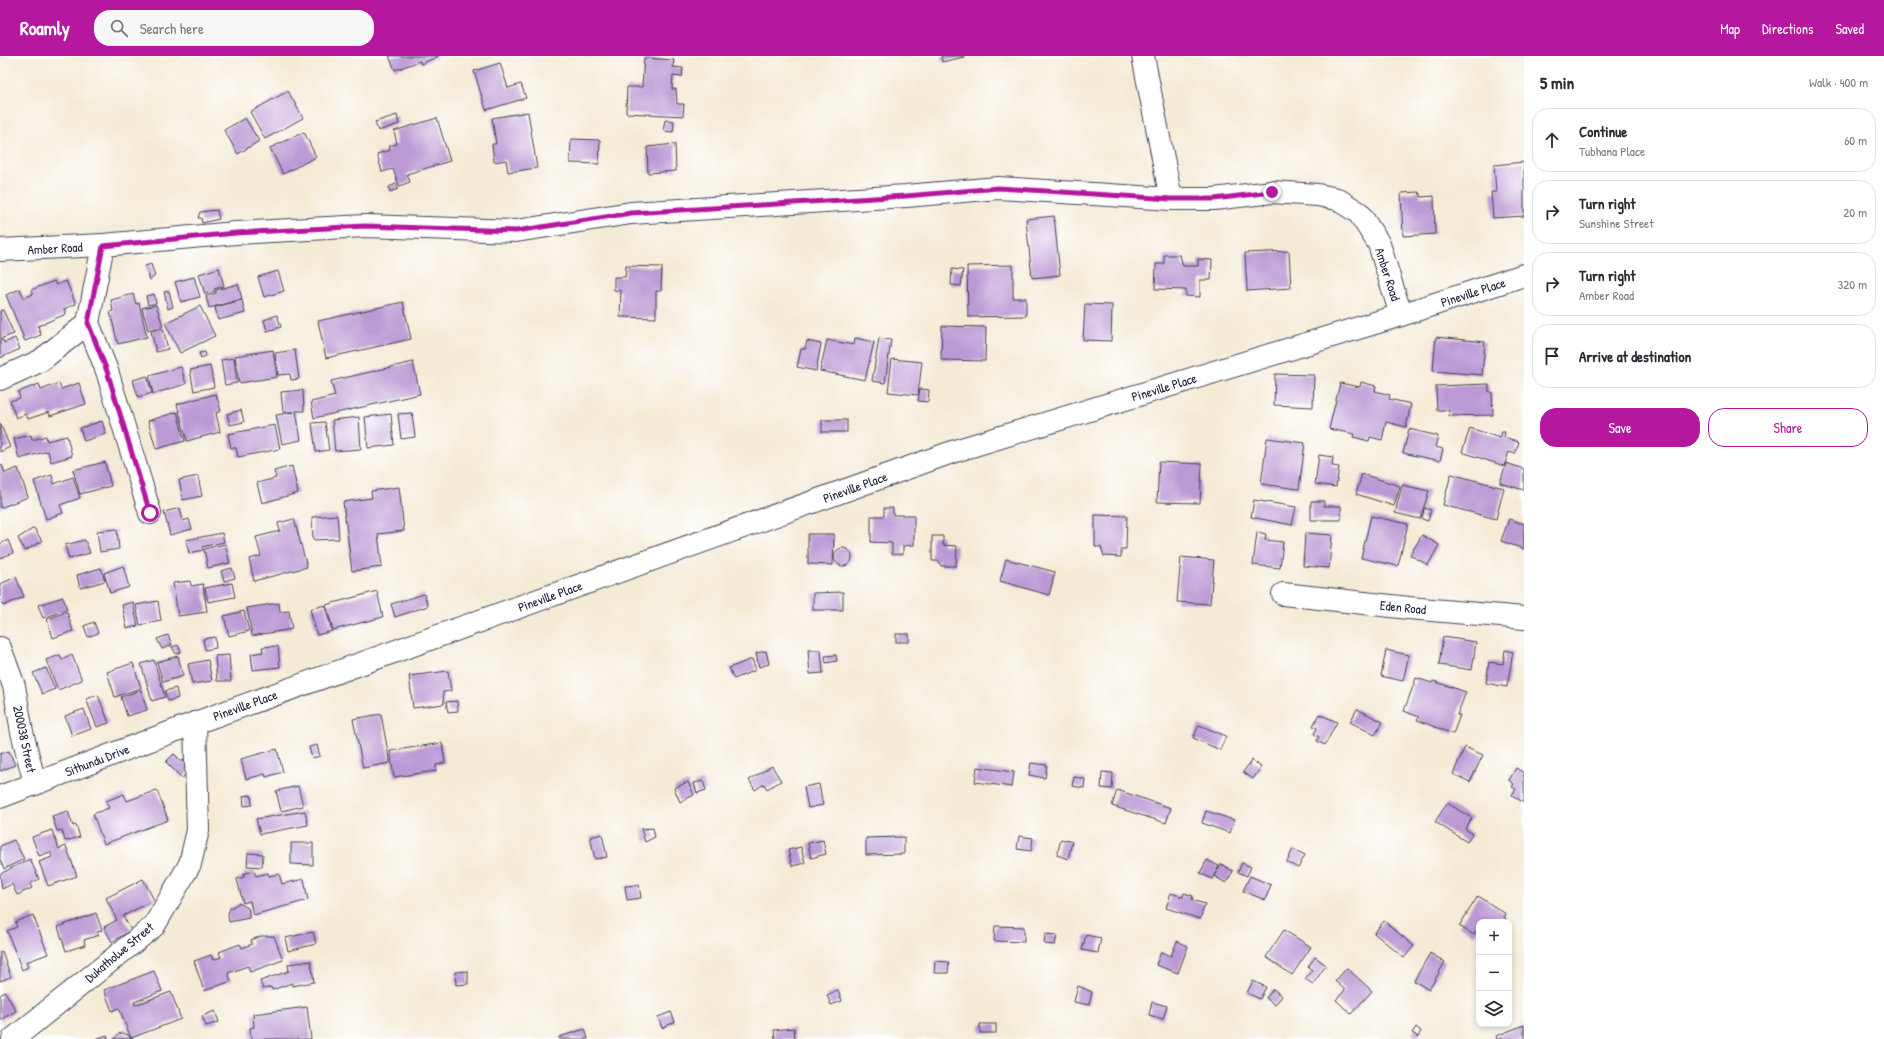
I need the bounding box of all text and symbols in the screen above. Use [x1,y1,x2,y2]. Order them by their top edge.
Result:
search box [94,10,374,46]
text: Roamly [20,15,70,41]
icon: search [108,17,130,39]
text: Search here [140,18,204,39]
text: Map [1720,19,1740,38]
text: Directions [1762,19,1813,38]
text: Saved [1835,19,1864,38]
text: 5 min [1540,71,1574,94]
text: Walk · 400 m [1809,73,1868,91]
text: Continue [1579,121,1627,142]
icon: ahead [1541,129,1563,151]
text: 60 m [1844,131,1867,149]
text: Tubhana Place [1579,142,1645,160]
route end [1263,183,1281,201]
text: Turn right [1579,193,1635,214]
icon: right [1541,201,1563,223]
text: 20 m [1843,203,1867,221]
text: Sunshine Street [1579,214,1654,232]
street label: Amber Road [27,238,83,258]
street label: Amber Road [1371,245,1405,303]
text: Turn right [1579,265,1635,286]
street label: Pineville Place [1438,273,1508,311]
icon: right [1541,273,1563,295]
text: 320 m [1837,275,1867,293]
text: Amber Road [1579,286,1634,304]
icon: arrive [1541,345,1563,367]
text: Arrive at destination [1579,346,1691,367]
street label: Pineville Place [1129,369,1199,405]
button: Save [1540,408,1700,447]
button: Share [1708,408,1868,447]
street label: Pineville Place [820,467,890,507]
route start [141,504,159,522]
street label: Pineville Place [515,576,585,616]
street label: Eden Road [1379,596,1427,618]
street label: Pineville Place [210,685,280,725]
street label: 200038 Street [9,704,41,775]
street label: Sithundu Drive [62,739,132,781]
street label: Dukatholwe Street [81,917,158,986]
map controls [1476,919,1512,1027]
button: + [1476,919,1512,955]
button: − [1476,955,1512,991]
button: layers [1476,991,1512,1027]

